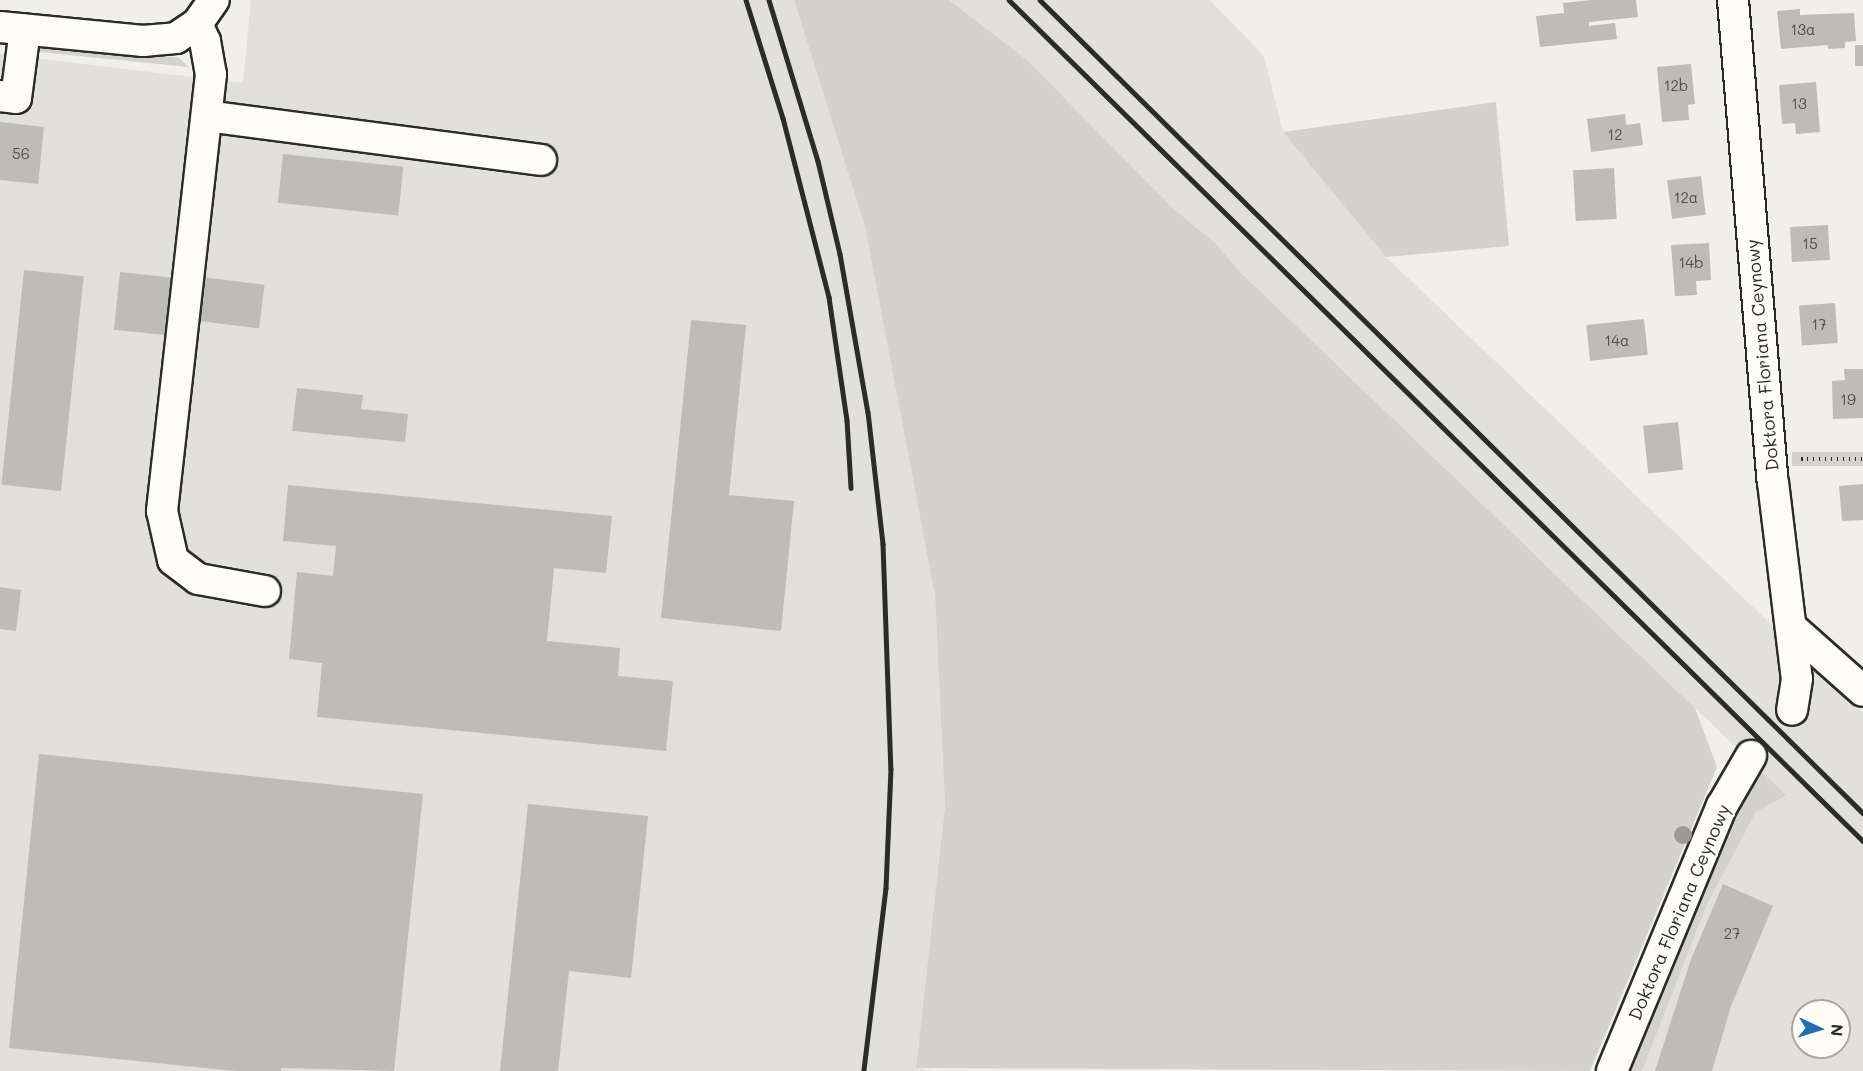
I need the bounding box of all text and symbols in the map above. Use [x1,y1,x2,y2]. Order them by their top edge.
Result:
house number: 13a [1791,21,1815,39]
house number: 12b [1664,77,1688,95]
house number: 13 [1791,95,1807,113]
house number: 12 [1607,126,1623,144]
house number: 56 [12,145,30,163]
house number: 12a [1674,189,1698,207]
house number: 15 [1802,235,1818,253]
street label: Doktora Floriana Ceynowy [1741,238,1783,472]
house number: 14b [1678,254,1704,272]
house number: 17 [1811,316,1827,334]
house number: 14a [1605,332,1629,350]
house number: 19 [1840,391,1856,409]
street label: Doktora Floriana Ceynowy [1624,801,1734,1023]
house number: 27 [1724,925,1740,943]
north arrow [1791,999,1851,1059]
text: N [1827,1023,1848,1037]

